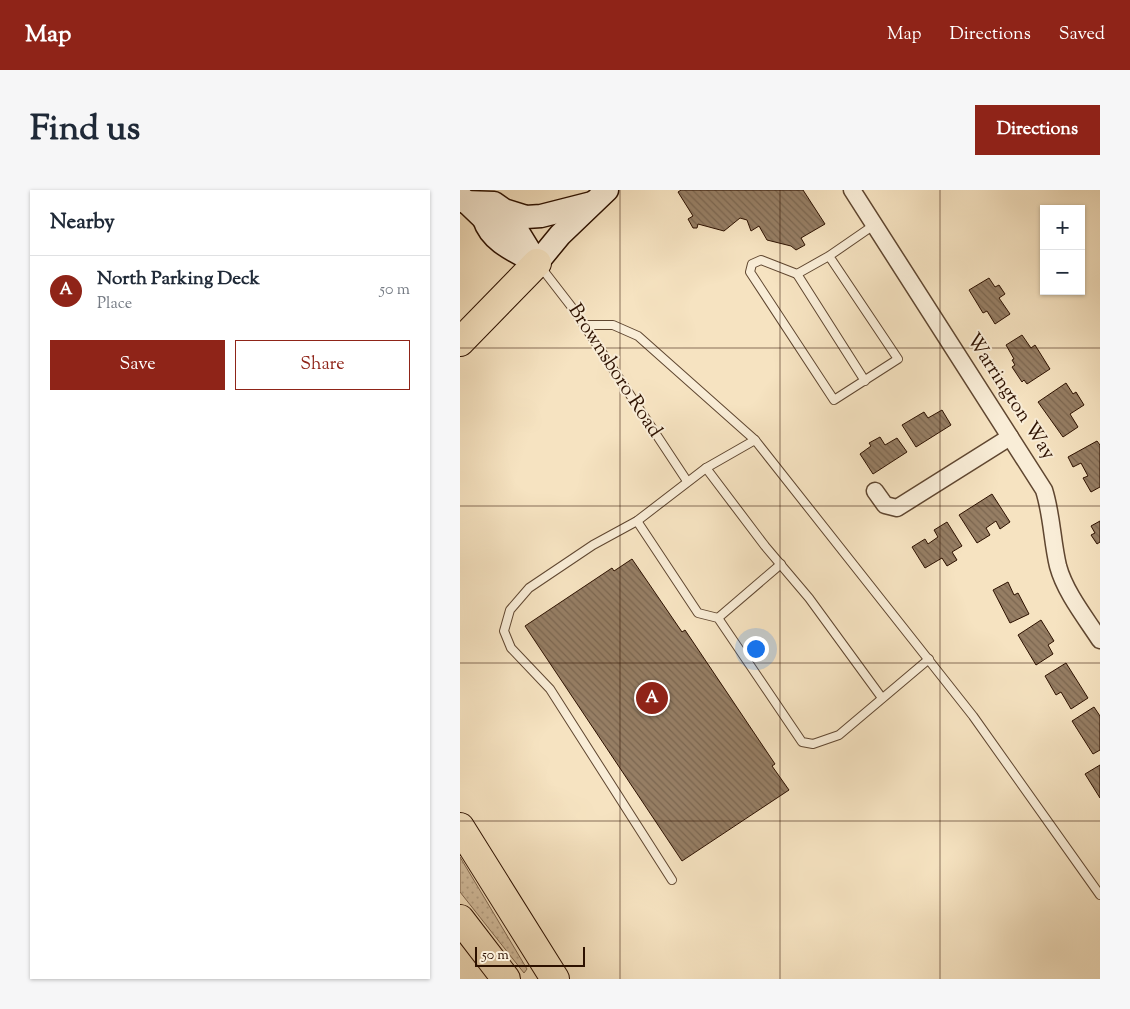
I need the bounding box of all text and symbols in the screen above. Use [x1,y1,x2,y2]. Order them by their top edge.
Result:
text: Map [25,18,71,52]
text: Map [887,22,922,48]
text: Directions [950,22,1031,48]
text: Saved [1059,22,1105,48]
text: Find us [30,105,140,156]
button: Directions [975,105,1100,155]
map controls [1040,205,1085,295]
button: + [1040,205,1085,250]
text: Nearby [50,208,115,238]
button: − [1040,250,1085,295]
text: North Parking Deck [97,266,260,293]
text: A [60,279,73,302]
text: 50 m [379,279,410,302]
text: Place [97,293,132,316]
street label: Brownsboro Road [560,298,668,444]
street label: Warrington Way [958,328,1062,466]
button: Save [50,340,225,390]
button: Share [235,340,410,390]
your location [743,636,769,662]
pin: A [636,679,668,717]
scale bar [475,944,585,967]
text: 50 m [482,946,509,966]

